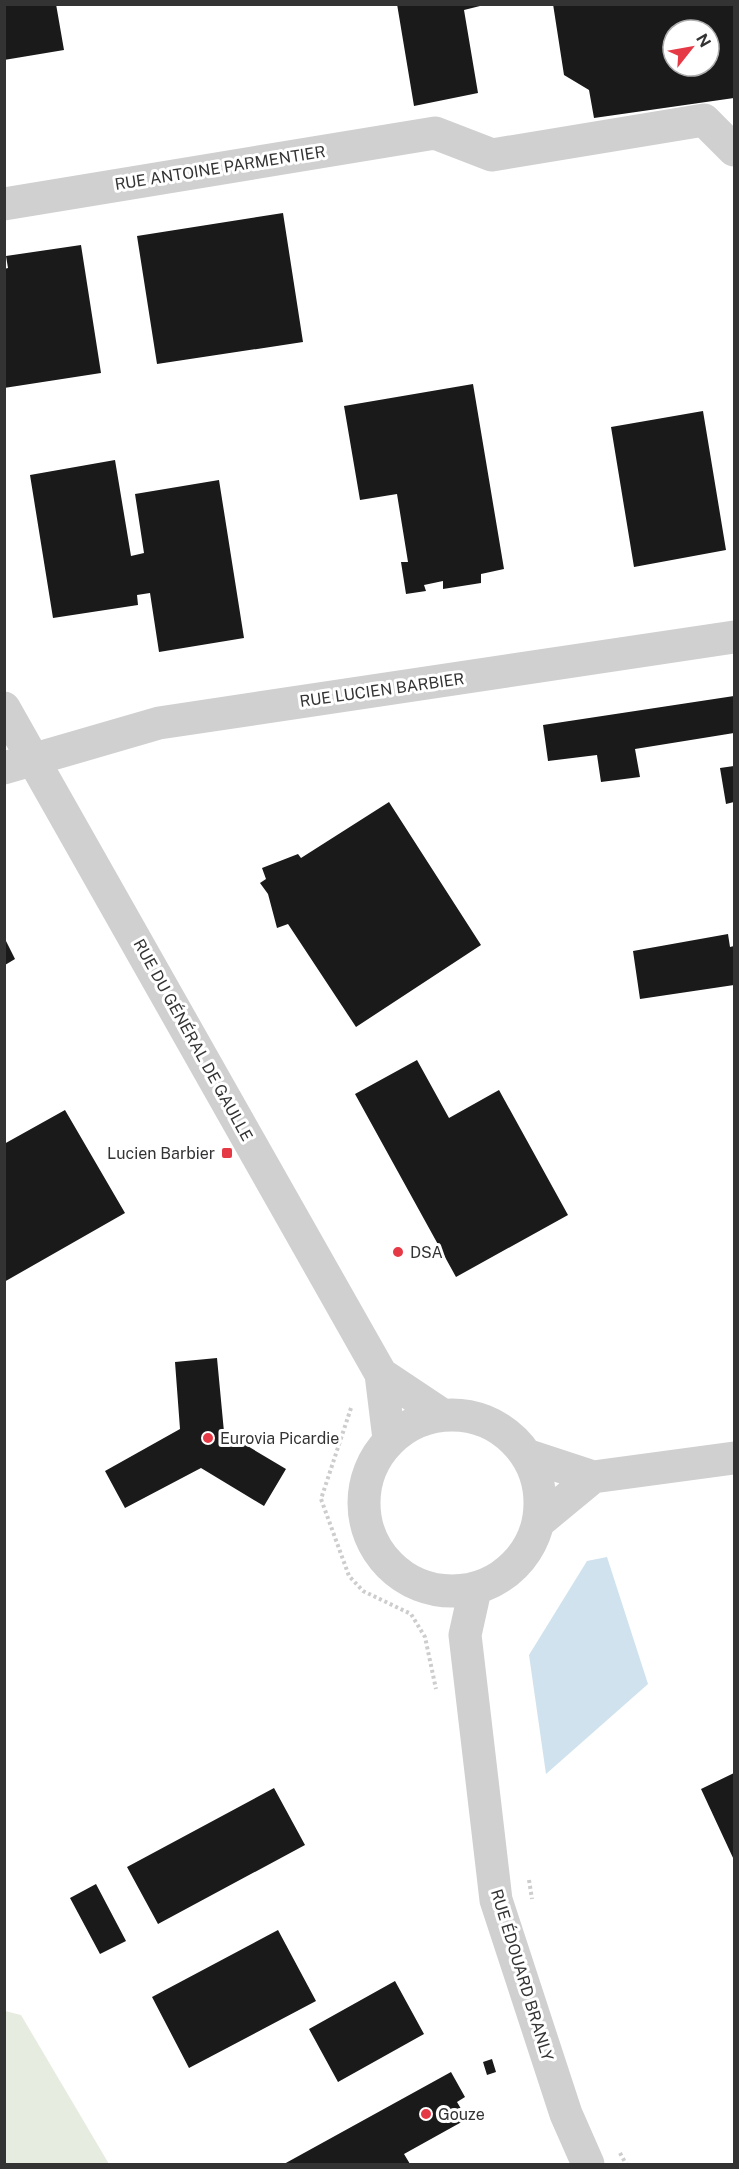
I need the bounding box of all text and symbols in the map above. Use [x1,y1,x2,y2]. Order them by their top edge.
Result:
north arrow [661,18,721,78]
text: N [692,30,715,51]
street label: RUE ANTOINE PARMENTIER [113,142,327,194]
street label: RUE LUCIEN BARBIER [298,669,466,711]
street label: RUE DU GÉNÉRAL DE GAULLE [129,935,257,1144]
place label: Lucien Barbier [107,1144,215,1163]
marker: Lucien Barbier [220,1146,234,1160]
place label: DSA [410,1243,443,1262]
marker: DSA [391,1245,405,1259]
place label: Eurovia Picardie [220,1429,339,1448]
marker: Eurovia Picardie [201,1431,215,1445]
street label: RUE ÉDOUARD BRANLY [487,1887,558,2063]
place label: Gouze [438,2105,485,2124]
marker: Gouze [419,2107,433,2121]

